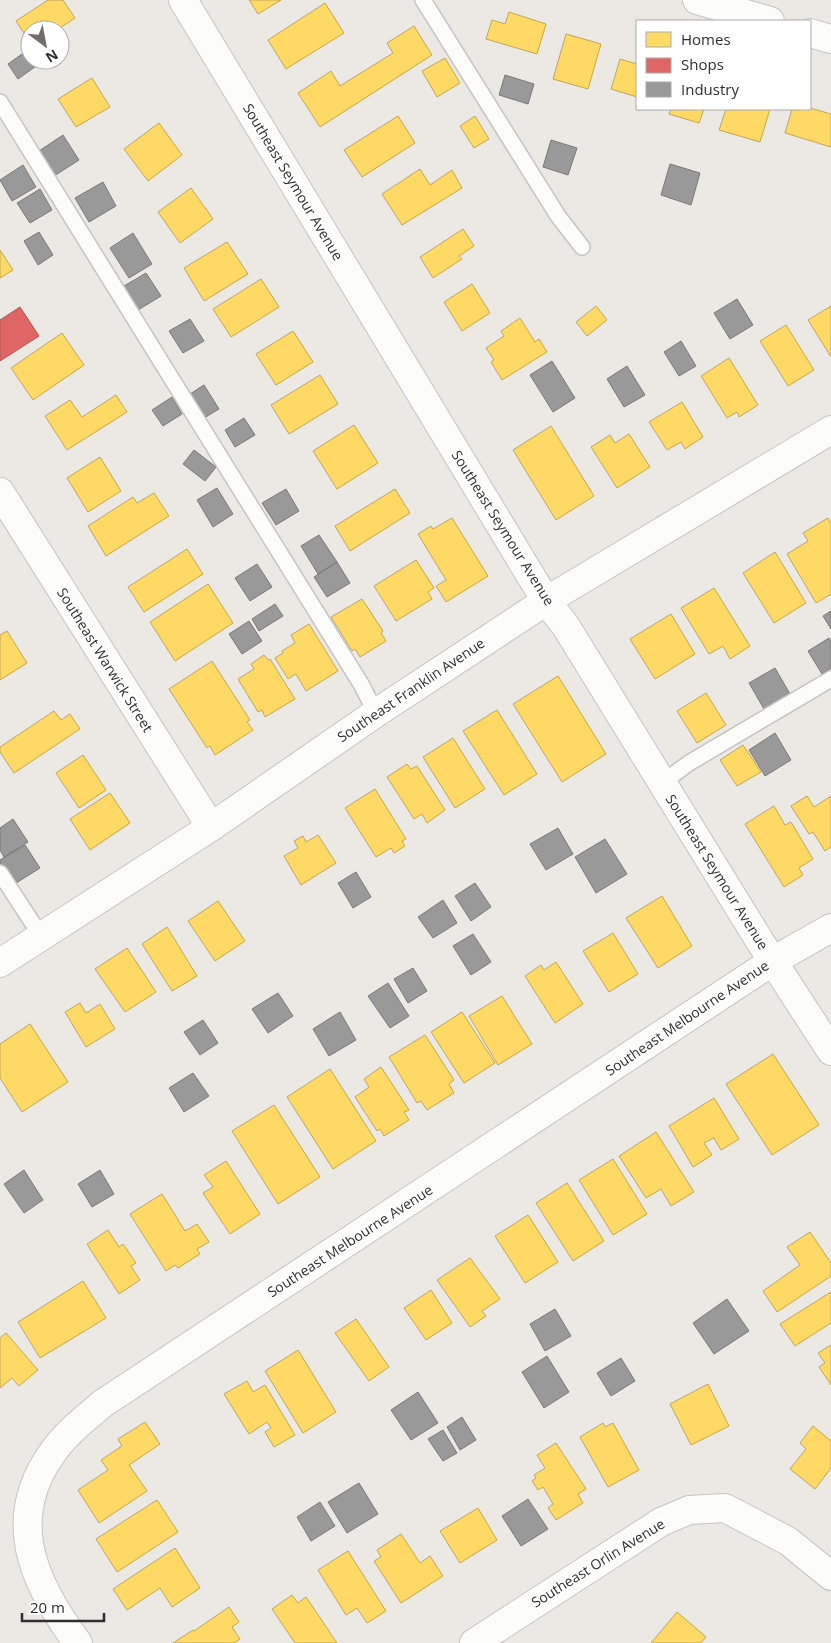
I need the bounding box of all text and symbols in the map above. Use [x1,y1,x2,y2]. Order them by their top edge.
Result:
north arrow [20,20,70,70]
legend [636,20,811,110]
text: Homes [681,29,731,49]
text: N [42,45,62,68]
text: Shops [681,54,724,74]
text: Industry [681,79,739,99]
street label: Southeast Seymour Avenue [239,100,348,264]
street label: Southeast Seymour Avenue [448,446,559,609]
street label: Southeast Warwick Street [53,584,158,736]
street label: Southeast Franklin Avenue [333,633,488,746]
street label: Southeast Seymour Avenue [662,790,773,953]
street label: Southeast Melbourne Avenue [601,956,772,1080]
street label: Southeast Melbourne Avenue [263,1180,436,1301]
street label: Southeast Orlin Avenue [527,1514,668,1611]
scale bar [22,1590,105,1622]
text: 20 m [30,1597,65,1617]

